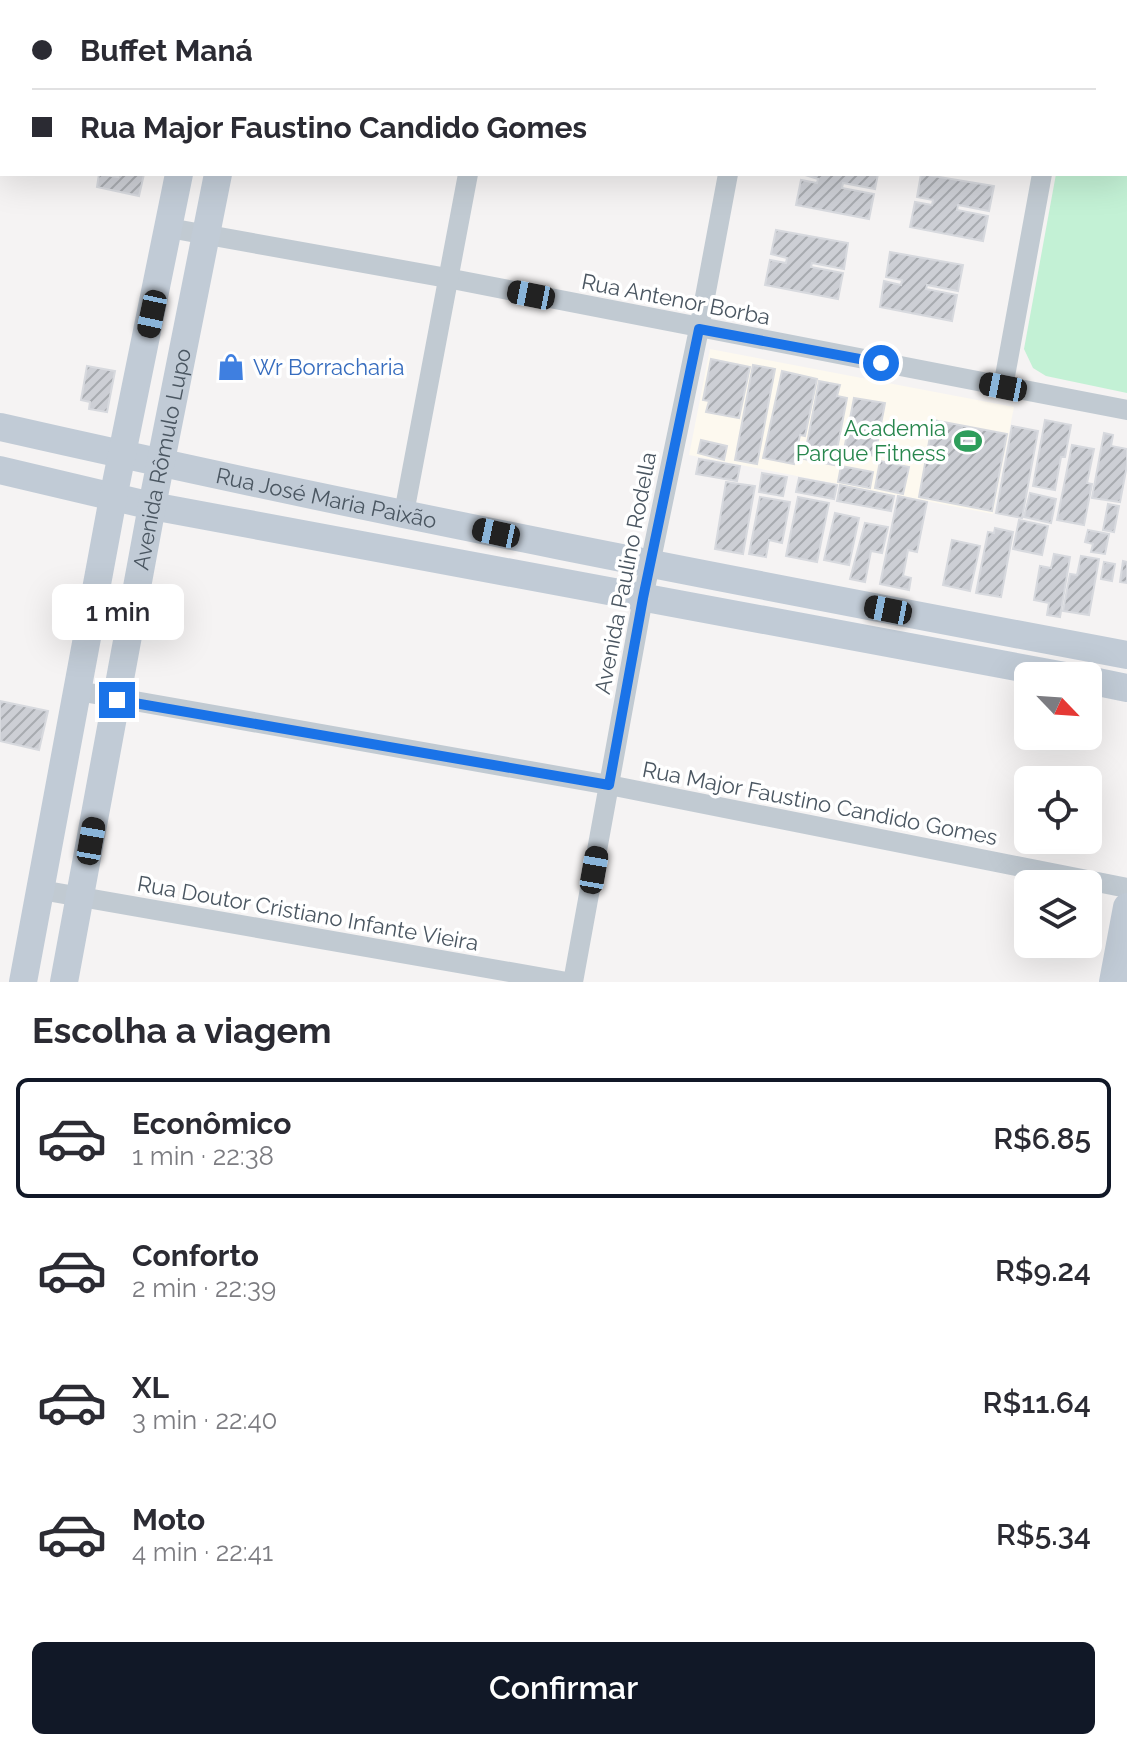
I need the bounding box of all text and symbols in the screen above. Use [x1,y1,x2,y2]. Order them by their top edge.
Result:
text: Buffet Maná [80,33,253,68]
text: Rua Major Faustino Candido Gomes [80,110,587,145]
street label: Rua Antenor Borba [579,268,773,330]
car [505,279,557,311]
car [135,288,169,340]
route start [863,345,899,381]
street label: Avenida Rômulo Lupo [127,346,196,572]
shop icon: Wr Borracharia [216,352,246,382]
place label: Wr Borracharia [253,354,404,380]
car [977,371,1029,403]
place label: Academia Parque Fitness [796,415,946,466]
sports icon: Academia Parque Fitness [953,426,983,456]
street label: Avenida Paulino Rodella [589,450,661,696]
street label: Rua José Maria Paixão [214,462,439,534]
car [470,516,522,550]
callout: 1 min [51,584,183,640]
car [862,594,914,626]
text: 1 min [86,597,150,627]
north arrow [1014,662,1102,750]
map controls [1014,662,1102,958]
route end [99,682,135,718]
street label: Rua Major Faustino Candido Gomes [640,756,1000,850]
button: locate [1014,766,1102,854]
car [75,815,107,867]
car [578,844,610,896]
street label: Rua Doutor Cristiano Infante Vieira [135,870,481,956]
button: layers [1014,870,1102,958]
text: Escolha a viagem [32,1009,332,1051]
icon: car [36,1102,108,1174]
text: Econômico [132,1106,292,1141]
text: R$6.85 [993,1121,1091,1156]
text: 1 min · 22:38 [132,1141,274,1171]
icon: car [36,1234,108,1306]
text: Conforto [132,1238,259,1273]
text: R$9.24 [995,1253,1091,1288]
text: 2 min · 22:39 [132,1273,276,1303]
icon: car [36,1366,108,1438]
text: XL [132,1370,169,1405]
text: R$11.64 [983,1385,1091,1420]
text: 3 min · 22:40 [132,1405,278,1435]
icon: car [36,1498,108,1570]
text: Moto [132,1502,205,1537]
text: R$5.34 [996,1517,1091,1552]
text: 4 min · 22:41 [132,1537,273,1567]
button: Confirmar [32,1642,1095,1734]

